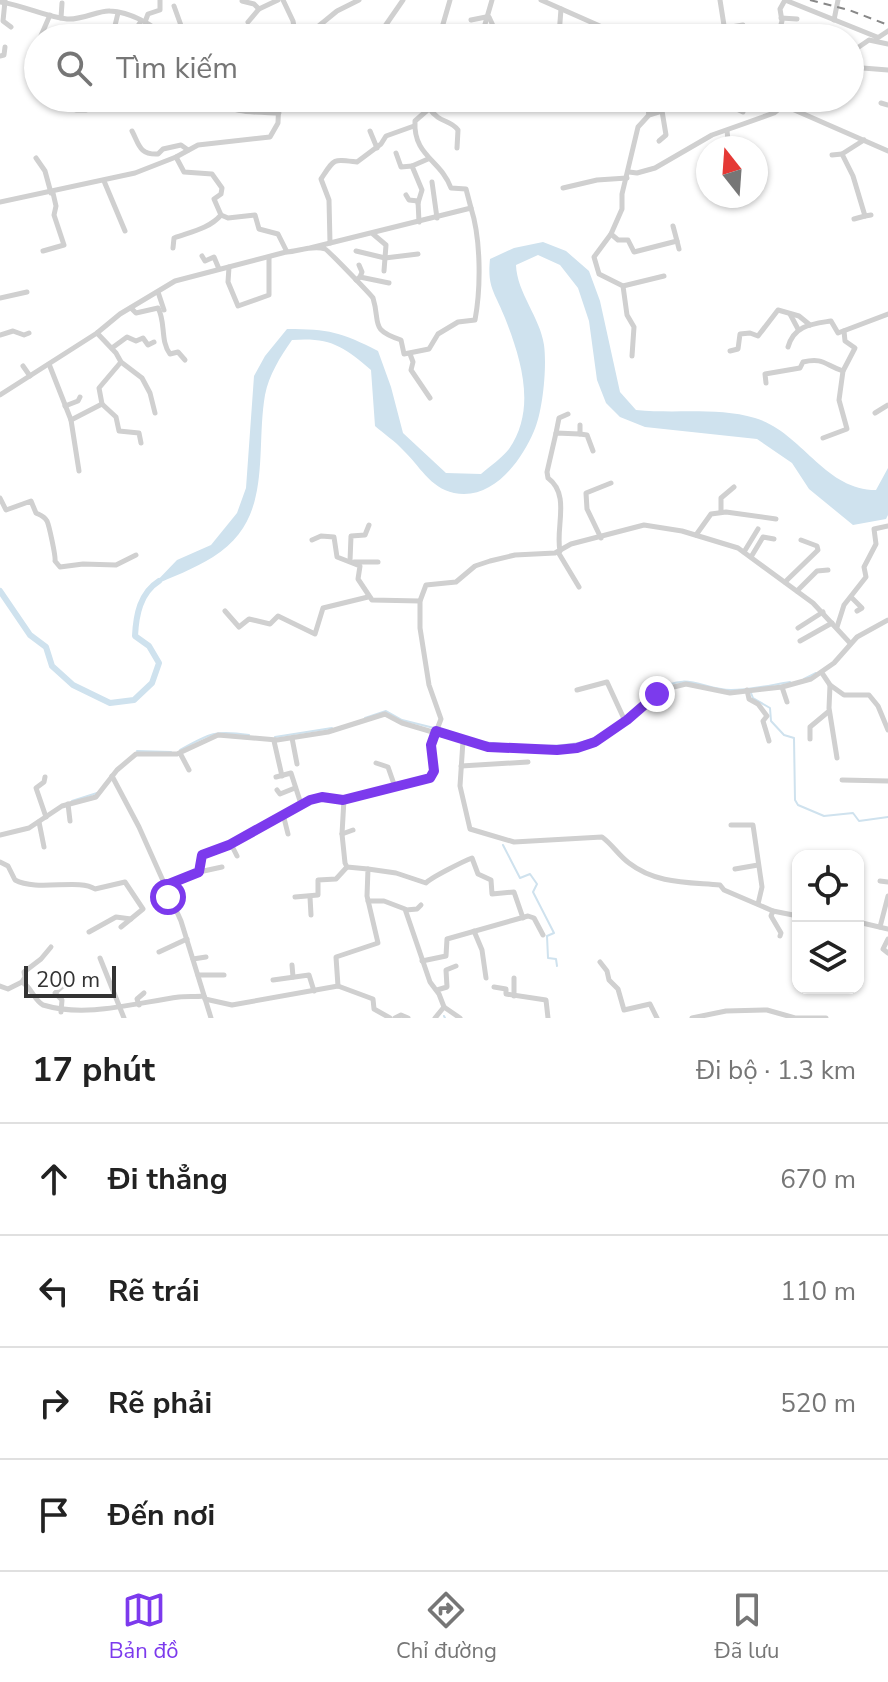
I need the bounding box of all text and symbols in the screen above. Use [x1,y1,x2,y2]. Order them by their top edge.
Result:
search box [24,24,864,112]
icon: search [52,46,96,90]
text: Tìm kiếm [116,48,238,89]
north arrow [696,136,768,208]
route end [639,676,675,712]
map controls [792,850,864,994]
button: locate [792,850,864,922]
route start [150,879,186,915]
button: layers [792,922,864,994]
scale bar [24,962,116,998]
text: 200 m [36,965,100,995]
text: 17 phút [32,1047,155,1093]
text: Đi bộ · 1.3 km [696,1053,856,1088]
icon: ahead [32,1157,76,1201]
text: Đi thẳng [108,1159,228,1200]
text: 670 m [780,1162,856,1197]
icon: left [32,1269,76,1313]
text: Rẽ trái [108,1271,200,1312]
text: 110 m [780,1274,856,1309]
icon: right [32,1381,76,1425]
text: Rẽ phải [108,1383,212,1424]
text: 520 m [780,1386,856,1421]
icon: arrive [32,1493,76,1537]
text: Đến nơi [108,1495,215,1536]
tab: Bản đồ [109,1588,179,1666]
tab: Chỉ đường [396,1588,497,1666]
tab: Đã lưu [714,1588,779,1666]

